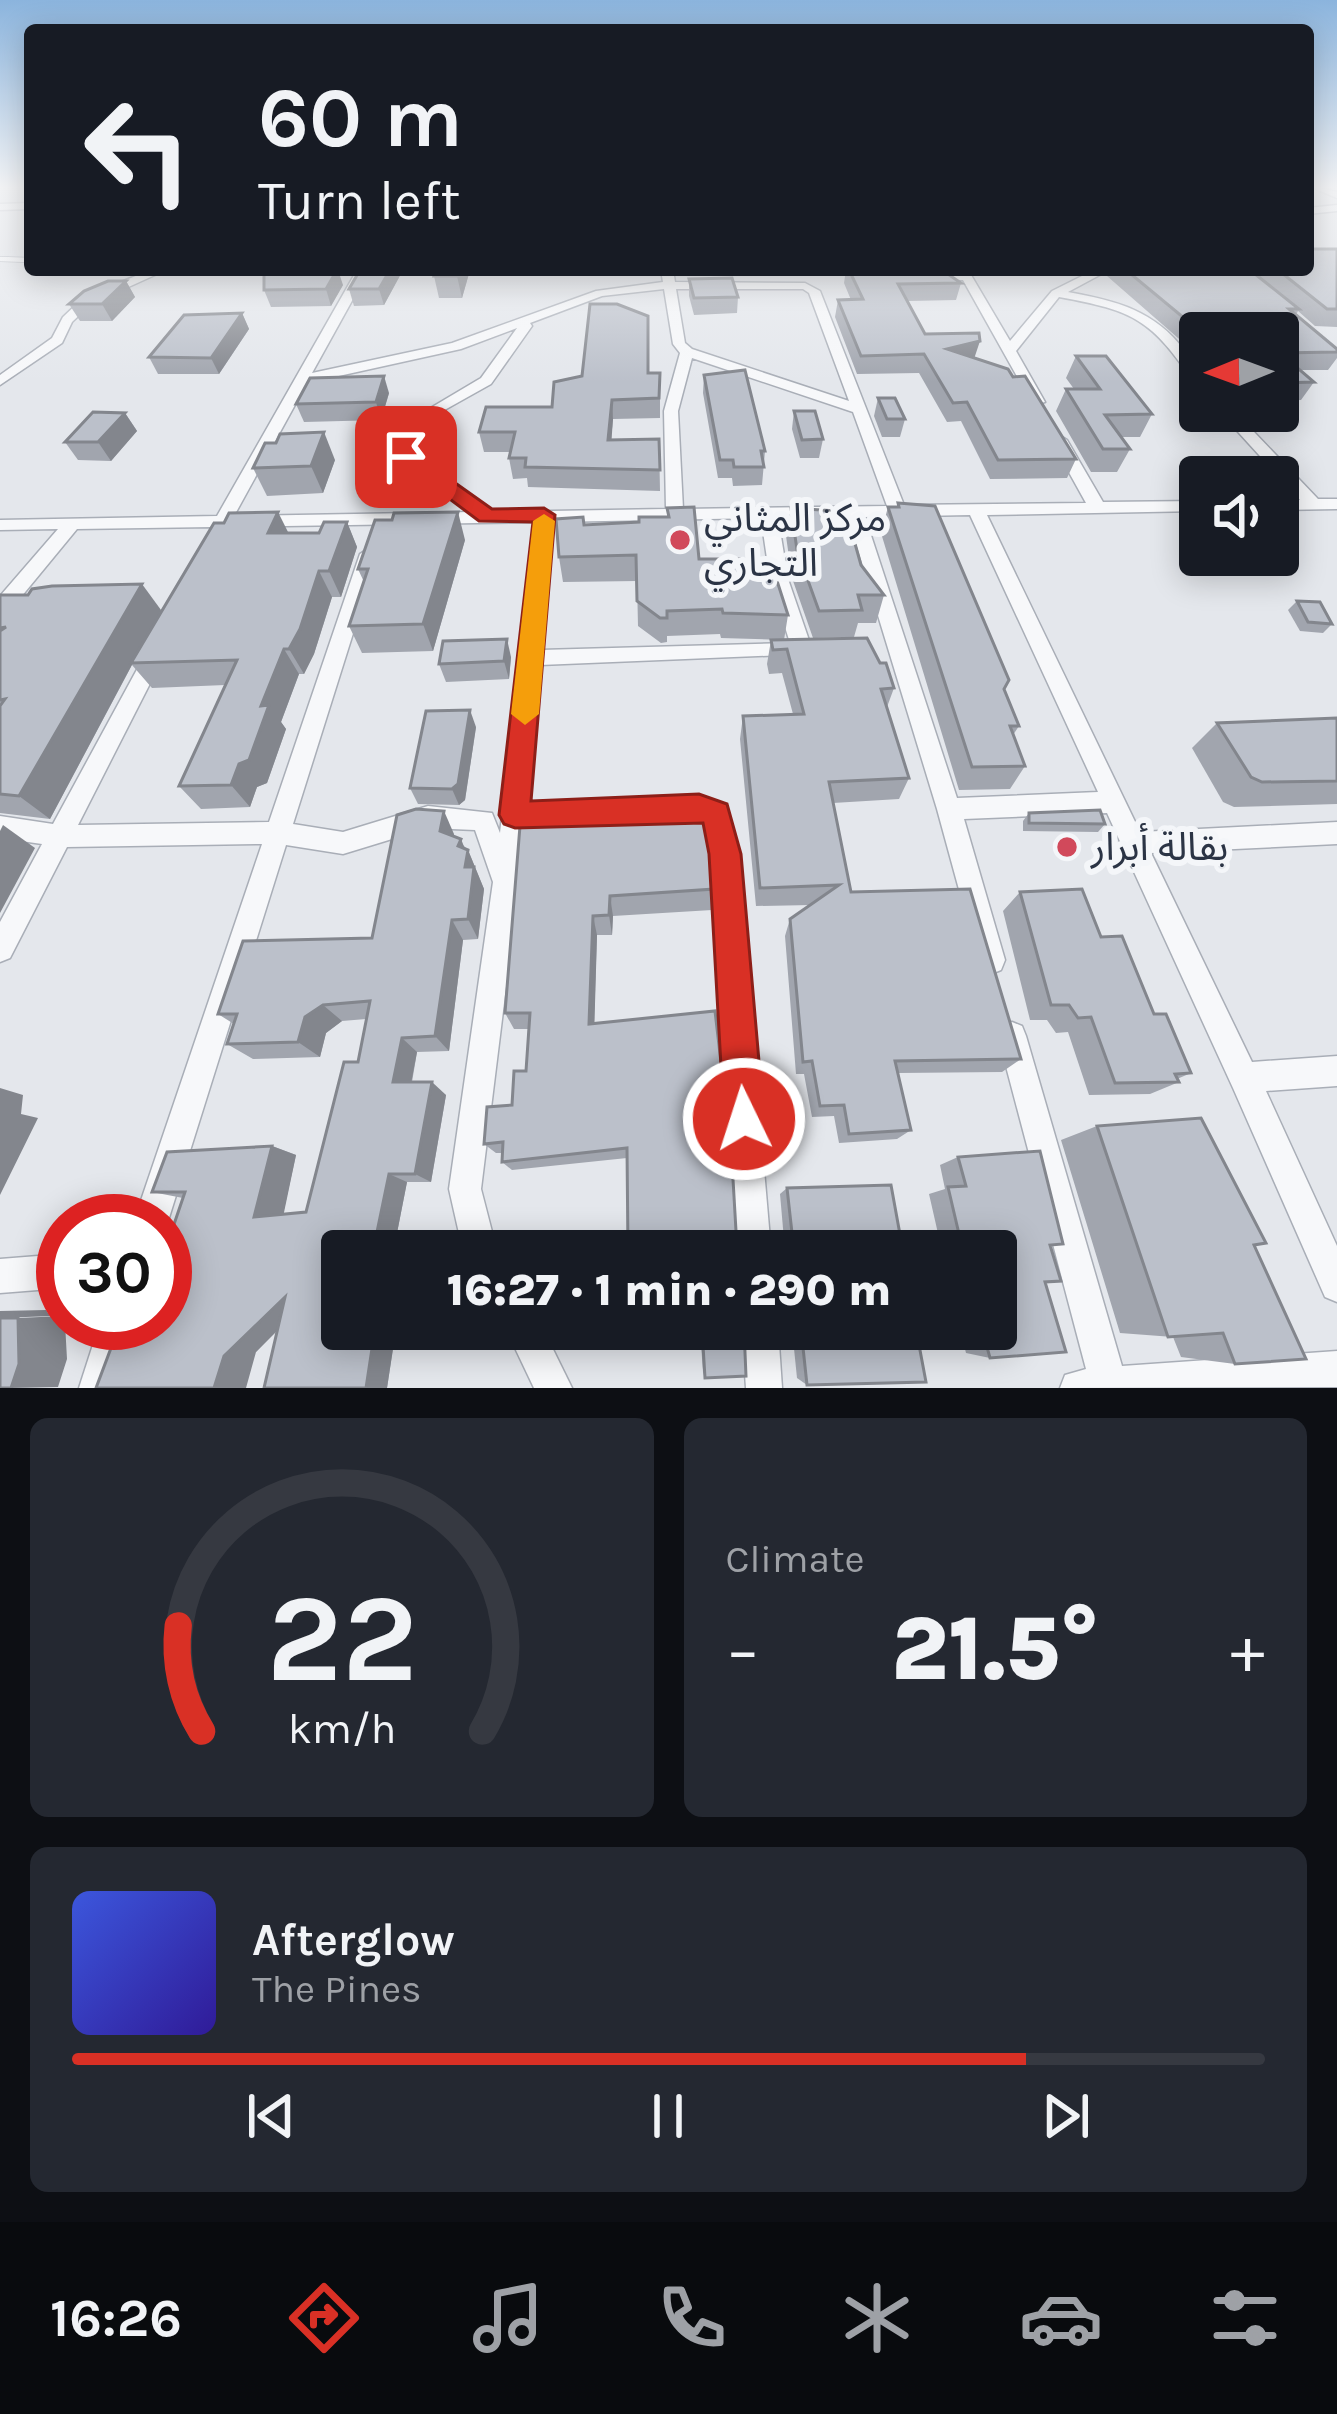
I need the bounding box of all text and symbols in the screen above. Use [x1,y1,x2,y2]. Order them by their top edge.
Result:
text: 60 m [258,69,463,167]
icon: left [60,72,216,228]
text: Turn left [258,169,461,233]
north arrow [1179,312,1299,432]
map controls [1179,312,1299,576]
pin [355,406,457,508]
icon: arrive [373,424,439,490]
button: sound [1179,456,1299,576]
place label: مركز المثاني التجاري [704,495,886,592]
marker: مركز المثاني التجاري [667,527,693,553]
place label: بقالة أبرار [1090,822,1228,870]
marker: بقالة أبرار [1054,834,1080,860]
position arrow [681,1056,807,1182]
speed limit sign: 30 [36,1194,192,1350]
text: 16:27 · 1 min · 290 m [447,1264,891,1316]
text: Climate [726,1536,865,1582]
text: 22 [266,1566,417,1711]
text: 21.5° [891,1596,1099,1702]
text: − [726,1611,760,1689]
text: + [1230,1611,1265,1689]
text: km/h [287,1703,396,1753]
text: Afterglow [252,1914,455,1966]
text: The Pines [252,1966,422,2012]
icon: previous [238,2083,304,2149]
icon: pause [635,2083,701,2149]
icon: next [1033,2083,1099,2149]
icon: directions [282,2276,366,2360]
icon: music [466,2276,550,2360]
icon: phone [650,2276,734,2360]
icon: climate [835,2276,919,2360]
icon: car [1019,2276,1103,2360]
icon: filters [1203,2276,1287,2360]
text: 16:26 [50,2286,182,2350]

